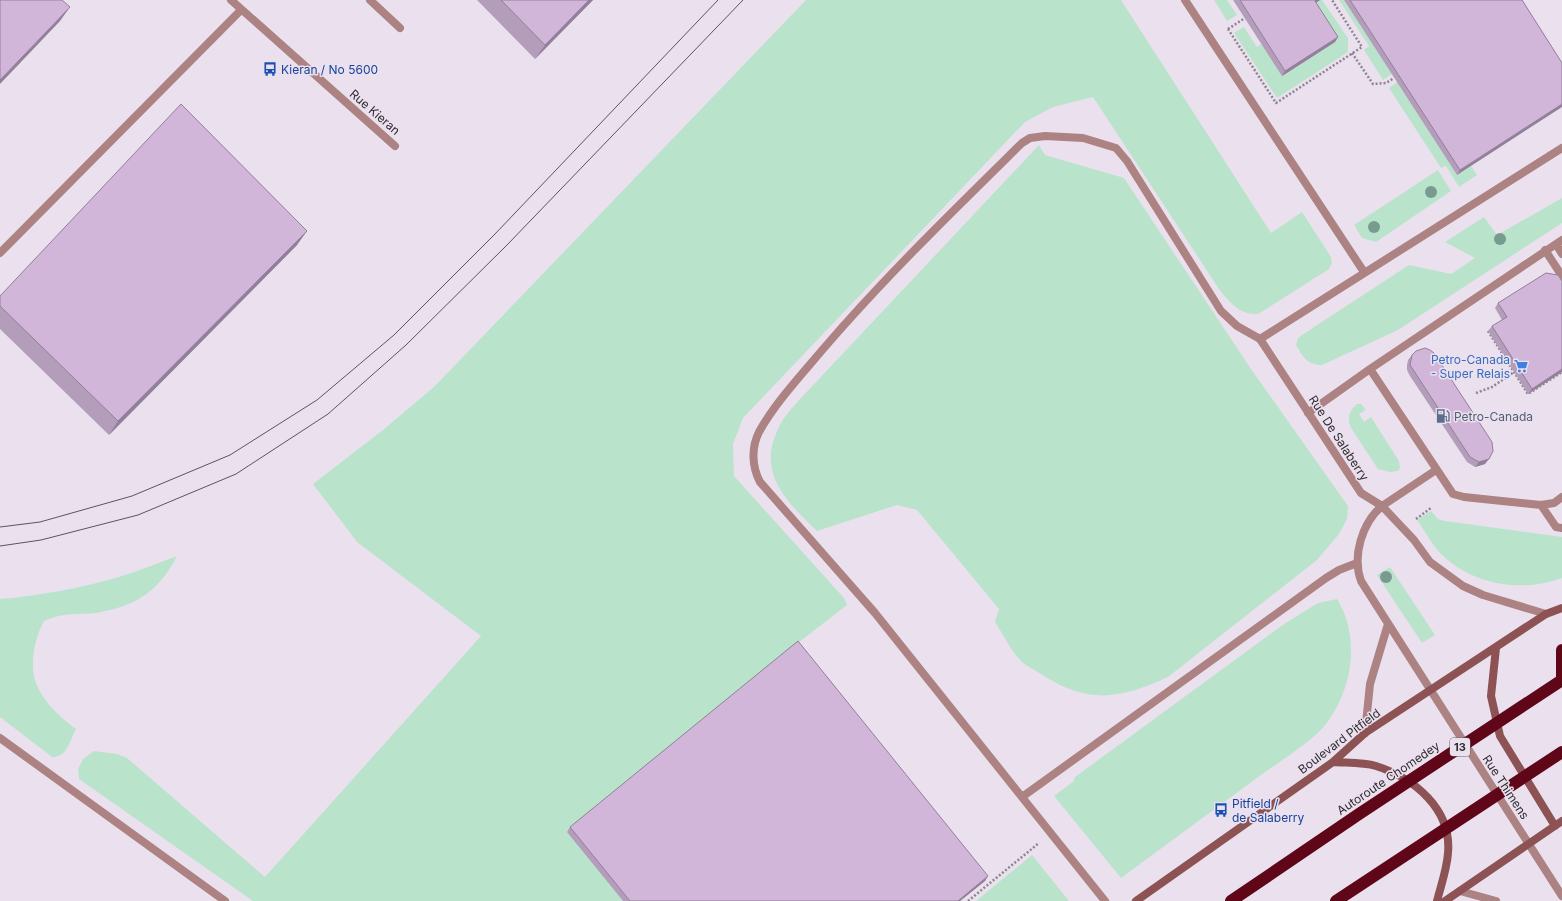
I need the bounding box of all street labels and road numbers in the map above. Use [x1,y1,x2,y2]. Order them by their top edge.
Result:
street label: Rue Kieran [347,86,403,138]
street label: Rue De Salaberry [1306,392,1372,484]
street label: Boulevard Pitfield [1295,705,1383,777]
street label: Autoroute Chomedey [1334,738,1442,818]
road number: 13 [1450,738,1470,756]
street label: Rue Thimens [1480,752,1532,822]

